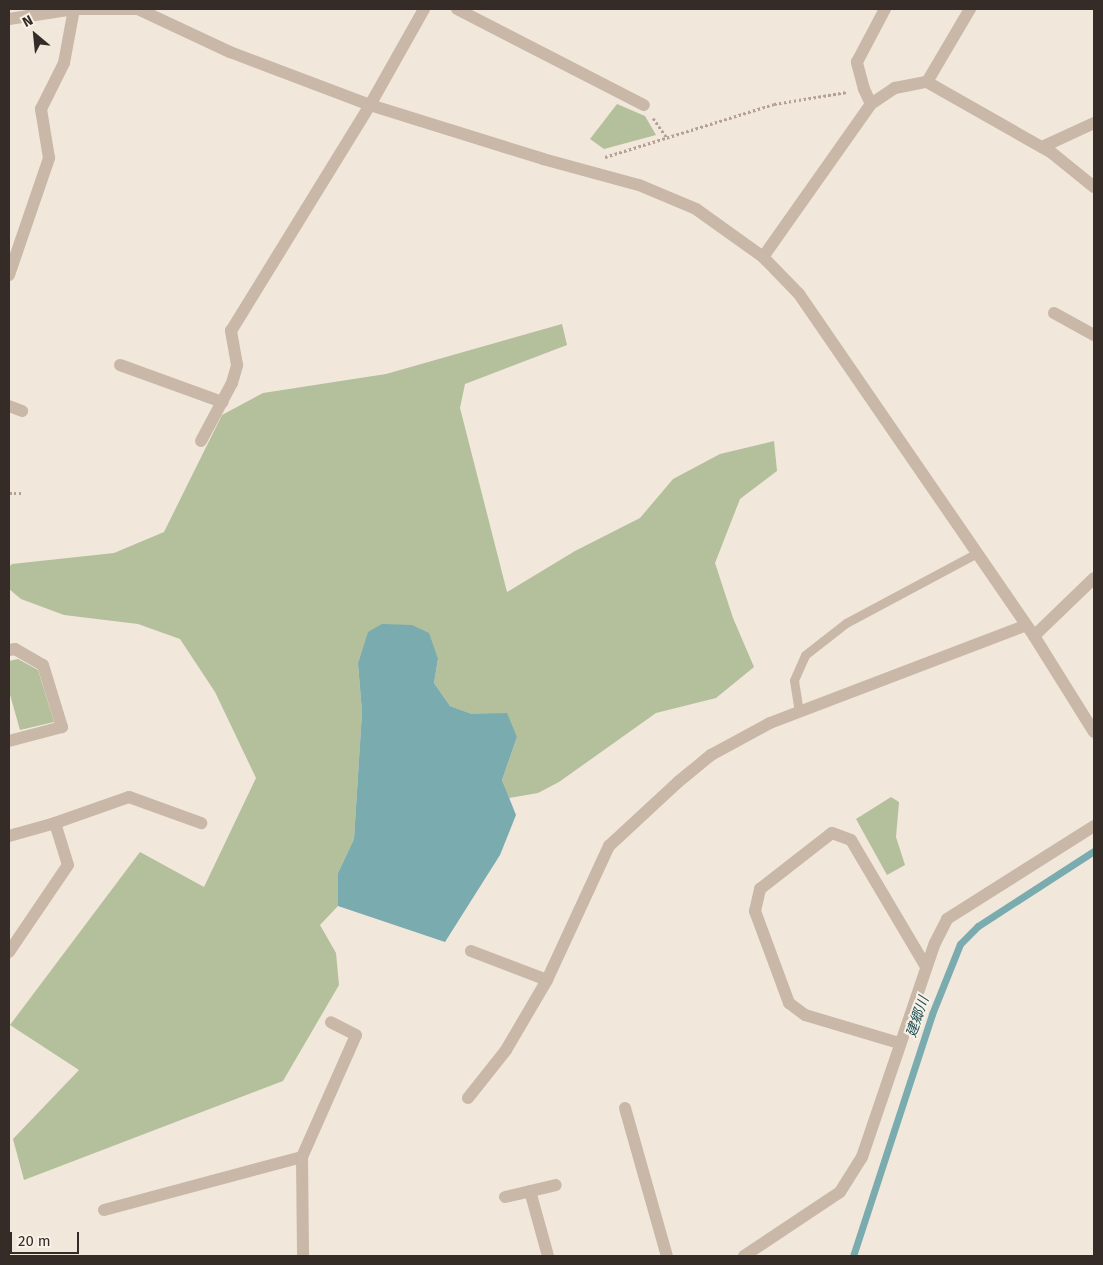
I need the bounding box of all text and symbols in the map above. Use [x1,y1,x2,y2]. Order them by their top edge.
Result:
north arrow [10,10,60,60]
text: N [20,12,36,31]
water label: 建郷川 [903,994,933,1040]
scale bar [12,1222,81,1254]
text: 20 m [18,1232,51,1250]

